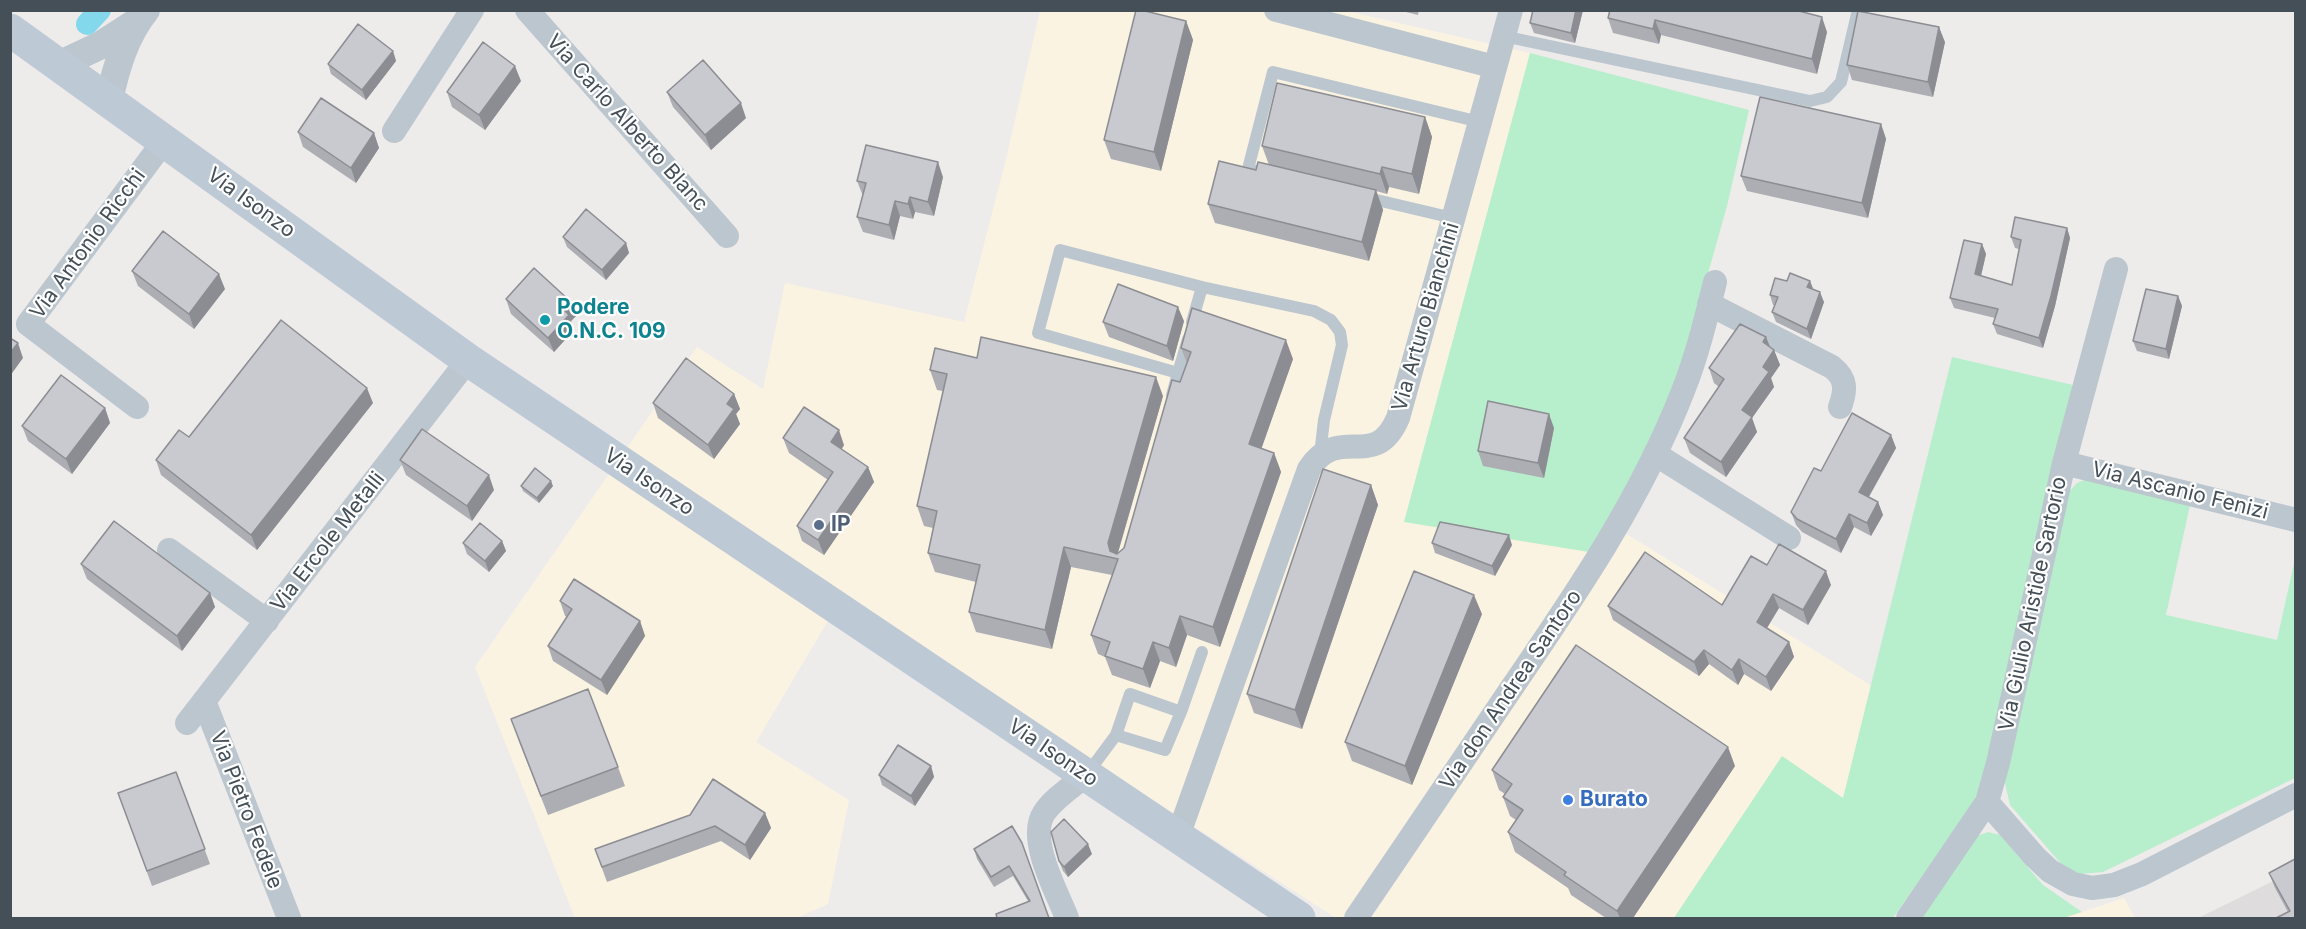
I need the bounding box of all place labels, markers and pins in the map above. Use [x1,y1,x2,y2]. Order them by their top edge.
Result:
place label: Podere O.N.C. 109 [557,295,666,345]
marker: Podere O.N.C. 109 [538,313,552,327]
place label: IP [831,512,851,538]
marker: IP [812,518,826,532]
place label: Burato [1580,787,1648,813]
marker: Burato [1561,793,1575,807]

